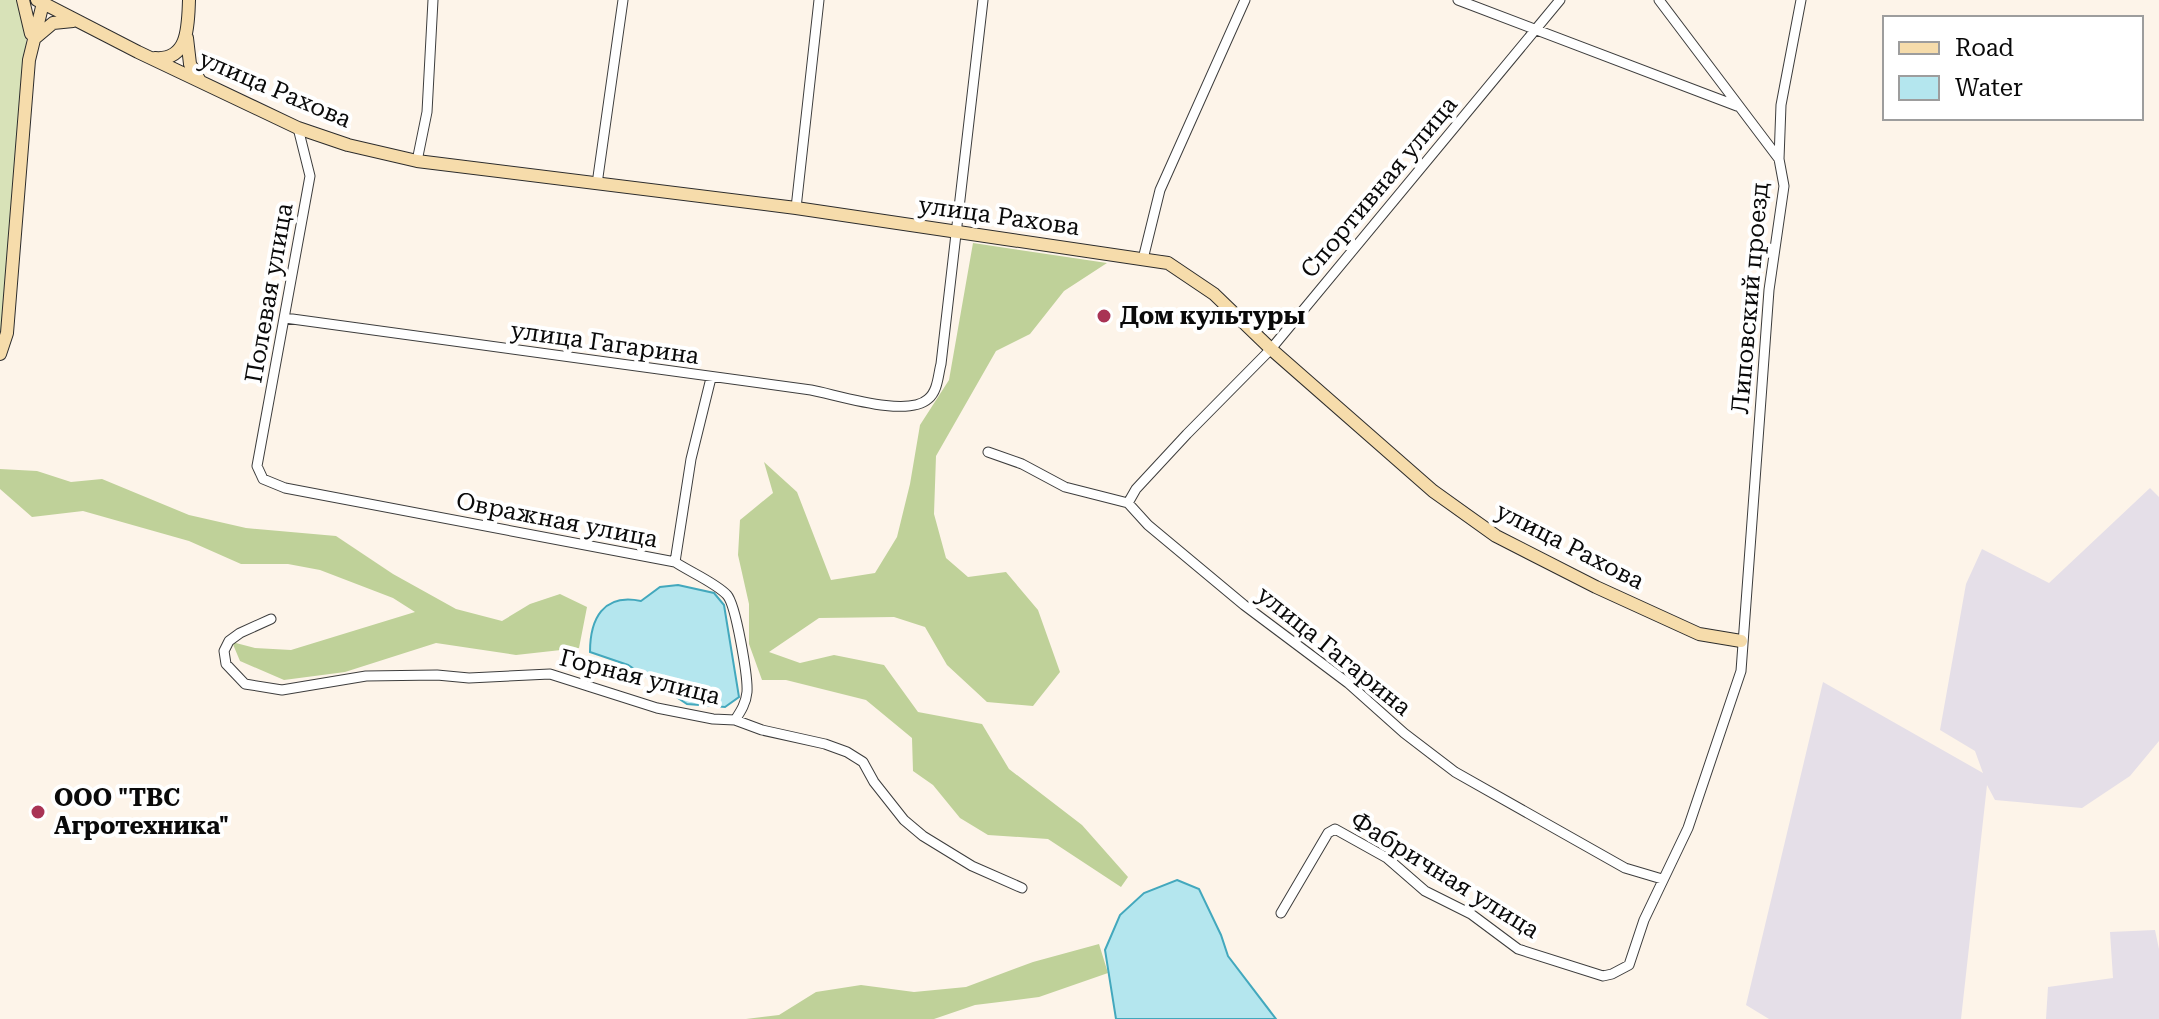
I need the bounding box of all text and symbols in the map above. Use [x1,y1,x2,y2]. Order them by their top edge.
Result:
legend [1883,16,2143,120]
text: Road [1955,34,2014,62]
street label: улица Рахова [195,44,355,134]
text: Water [1955,74,2023,102]
street label: Спортивная улица [1295,91,1463,283]
street label: Липовский проезд [1726,181,1774,415]
street label: улица Рахова [917,191,1081,241]
street label: Полевая улица [239,201,299,385]
place label: Дом культуры [1120,302,1306,330]
marker: Дом культуры [1095,307,1113,325]
street label: улица Гагарина [509,316,701,370]
street label: Овражная улица [454,487,660,553]
street label: улица Рахова [1491,497,1649,595]
street label: улица Гагарина [1251,580,1417,722]
street label: Горная улица [557,644,723,710]
place label: ООО "ТВС Агротехника" [54,784,229,840]
marker: ООО "ТВС Агротехника" [29,803,47,821]
street label: Фабричная улица [1346,806,1544,944]

